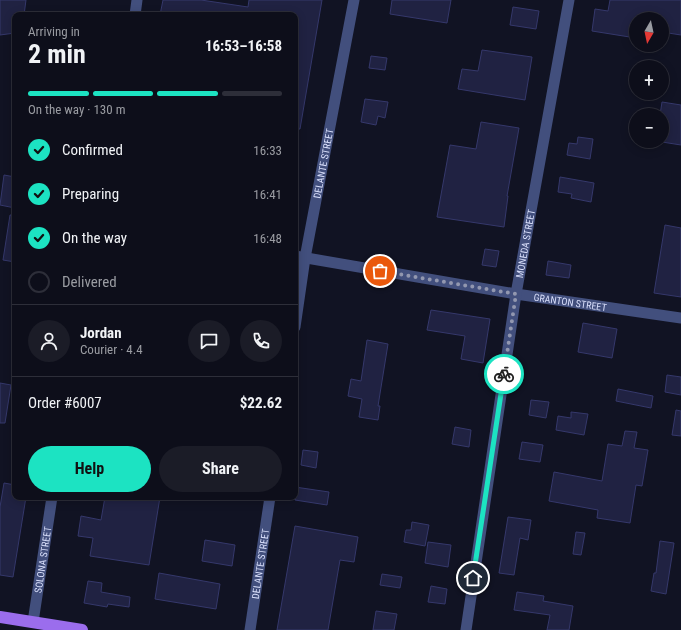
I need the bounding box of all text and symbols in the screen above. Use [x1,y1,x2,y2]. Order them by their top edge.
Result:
north arrow [629,12,669,52]
map controls [629,12,669,148]
text: Arriving in [28,24,80,39]
text: 16:53–16:58 [205,37,282,55]
text: 2 min [28,39,86,69]
button: + [629,60,669,100]
text: On the way · 130 m [28,102,125,117]
button: − [629,108,669,148]
street label: DELANTE STREET [311,128,335,199]
icon: check [28,139,50,161]
text: Confirmed [62,141,123,159]
text: 16:33 [253,143,282,158]
icon: check [28,183,50,205]
text: Preparing [62,185,119,203]
text: 16:41 [253,187,282,202]
street label: MONEDA STREET [514,208,537,279]
icon: check [28,227,50,249]
text: On the way [62,229,127,247]
text: 16:48 [253,231,282,246]
pin [363,254,397,288]
icon: bag [369,260,391,282]
text: Delivered [62,273,117,291]
street label: GRANTON STREET [533,292,607,313]
button: person [28,320,70,362]
button: chat [188,320,230,362]
button: phone [240,320,282,362]
text: Jordan [80,324,122,342]
text: Courier · 4.4 [80,342,143,357]
courier [484,354,524,394]
icon: bike [493,363,515,385]
text: Order #6007 [28,394,102,412]
text: $22.62 [240,394,282,412]
button: Help [28,446,151,492]
button: Share [159,446,282,492]
street label: SOLONA STREET [32,526,53,594]
street label: DELANTE STREET [250,528,271,600]
pin [456,561,490,595]
icon: home [462,567,484,589]

